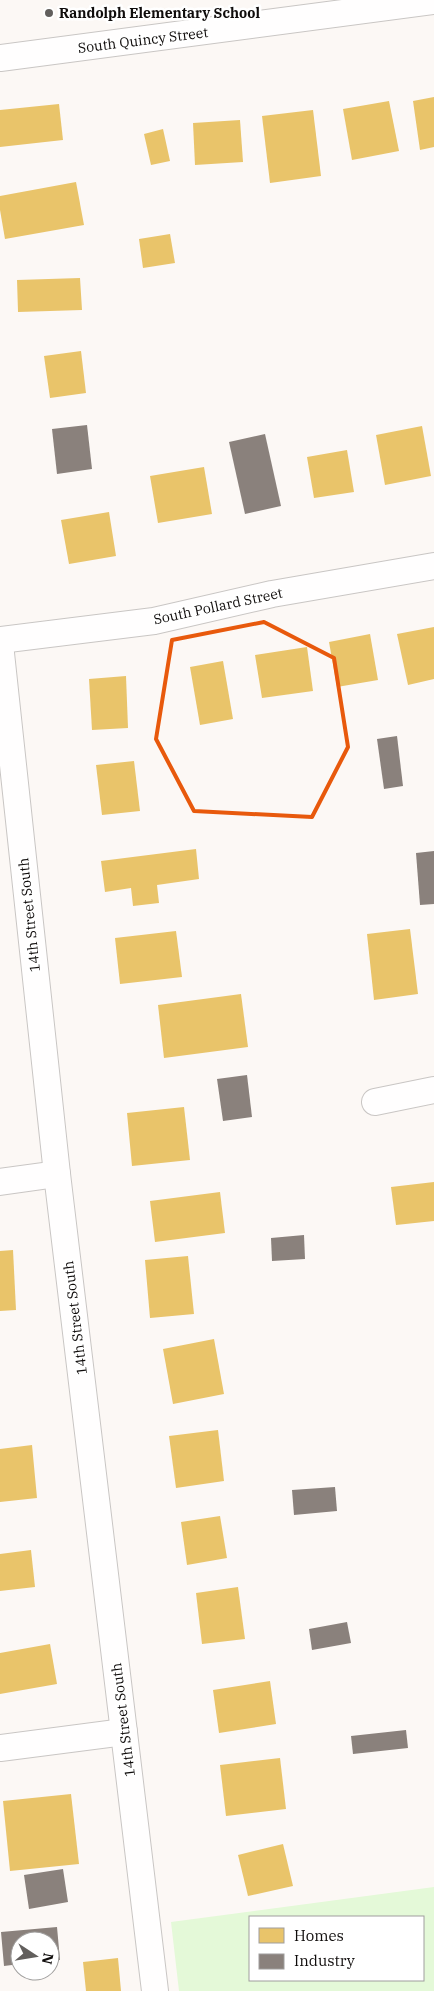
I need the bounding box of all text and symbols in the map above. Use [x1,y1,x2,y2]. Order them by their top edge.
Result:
place label: Randolph Elementary School [59,4,260,22]
marker: Randolph Elementary School [43,7,55,19]
street label: South Quincy Street [77,23,209,57]
street label: South Pollard Street [152,584,284,628]
street label: 14th Street South [14,857,44,973]
street label: 14th Street South [59,1260,91,1376]
street label: 14th Street South [107,1662,139,1778]
legend [249,1916,424,1981]
text: Homes [294,1926,344,1945]
north arrow [10,1931,60,1981]
text: N [38,1951,58,1966]
text: Industry [294,1951,355,1970]

